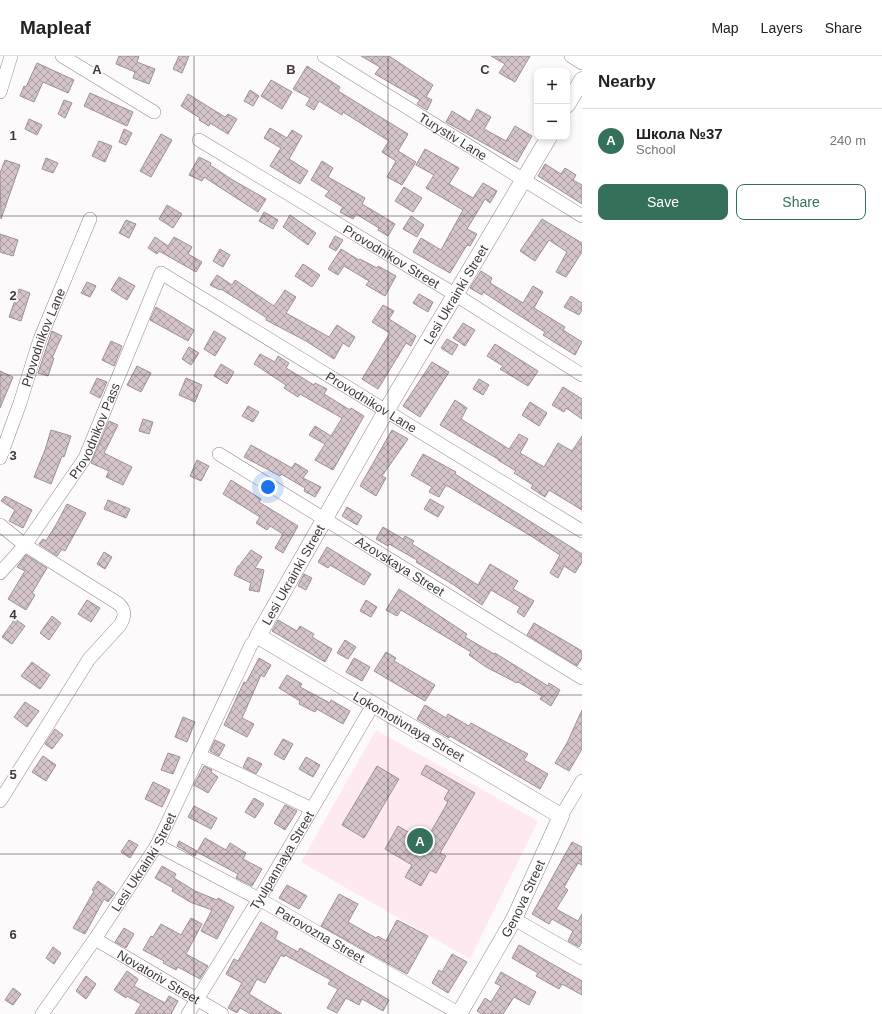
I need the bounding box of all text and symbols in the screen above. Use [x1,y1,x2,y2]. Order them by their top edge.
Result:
text: Mapleaf [20,17,91,38]
text: Map [711,20,739,36]
text: Layers [761,20,803,36]
text: Share [825,20,862,36]
text: A [92,62,102,77]
text: B [286,62,296,77]
text: C [480,62,490,77]
map controls [534,68,570,140]
button: + [534,68,570,104]
text: Nearby [598,72,656,91]
button: − [534,104,570,140]
street label: Turystiv Lane [416,110,490,163]
text: Школа №37 [636,125,723,142]
text: 1 [9,128,17,143]
text: A [606,133,616,148]
text: 240 m [830,133,866,148]
text: School [636,142,676,157]
button: Save [598,184,728,220]
button: Share [736,184,866,220]
street label: Provodnikov Street [340,222,443,292]
street label: Lesi Ukrainki Street [421,242,491,347]
street label: Provodnikov Lane [19,286,68,389]
text: 2 [9,288,17,303]
street label: Provodnikov Lane [323,369,419,436]
street label: Provodnikov Pass [66,380,123,482]
text: 3 [9,448,17,463]
your location [258,477,278,497]
street label: Lesi Ukrainki Street [259,522,328,628]
street label: Azovskaya Street [353,533,447,599]
text: 4 [9,607,17,622]
street label: Lokomotivnaya Street [351,689,467,765]
text: 5 [9,767,17,782]
street label: Tyulpannaya Street [247,808,317,913]
street label: Lesi Ukrainki Street [108,810,179,914]
pin: A [407,826,433,856]
street label: Genova Street [498,857,548,940]
street label: Parovozna Street [273,903,368,966]
text: 6 [9,927,17,942]
street label: Novatoriv Street [114,947,203,1007]

